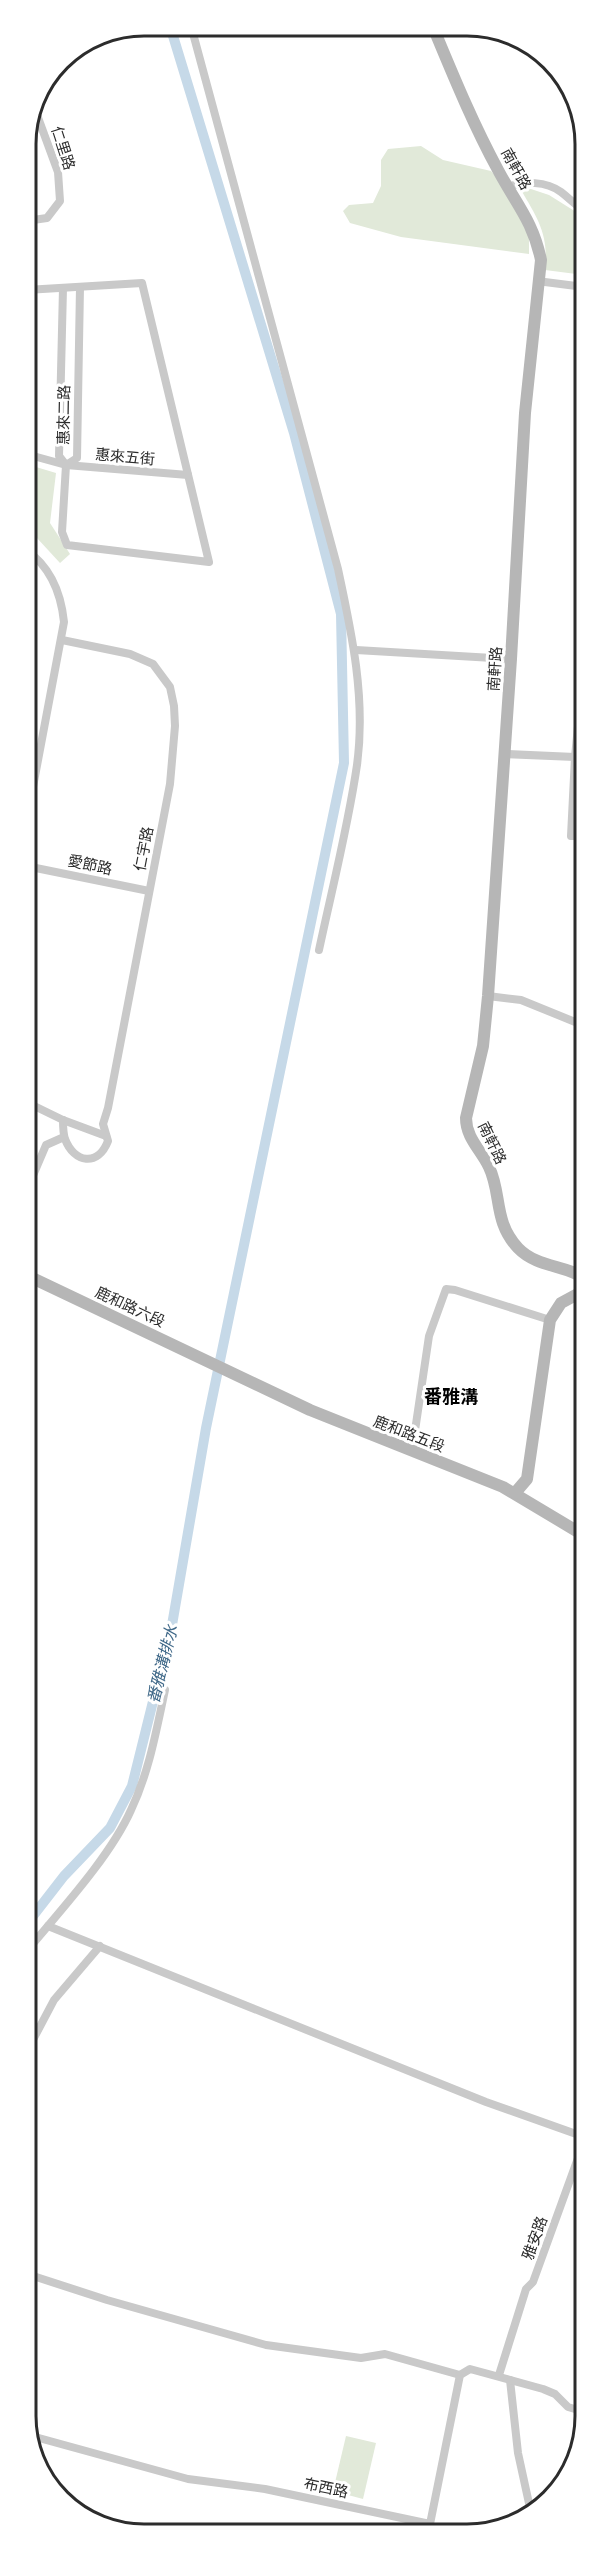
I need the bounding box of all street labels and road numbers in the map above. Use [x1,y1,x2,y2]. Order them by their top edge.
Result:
street label: 仁里路 [47,124,79,172]
street label: 南軒路 [496,144,536,194]
street label: 惠來二路 [53,385,75,445]
street label: 惠來五街 [94,444,156,470]
street label: 南軒路 [483,646,507,692]
street label: 仁宇路 [130,825,158,873]
street label: 愛節路 [66,851,114,879]
street label: 南軒路 [473,1118,511,1168]
street label: 鹿和路六段 [92,1282,168,1332]
street label: 鹿和路五段 [370,1411,448,1457]
street label: 雅安路 [518,2213,552,2263]
street label: 布西路 [302,2474,350,2502]

